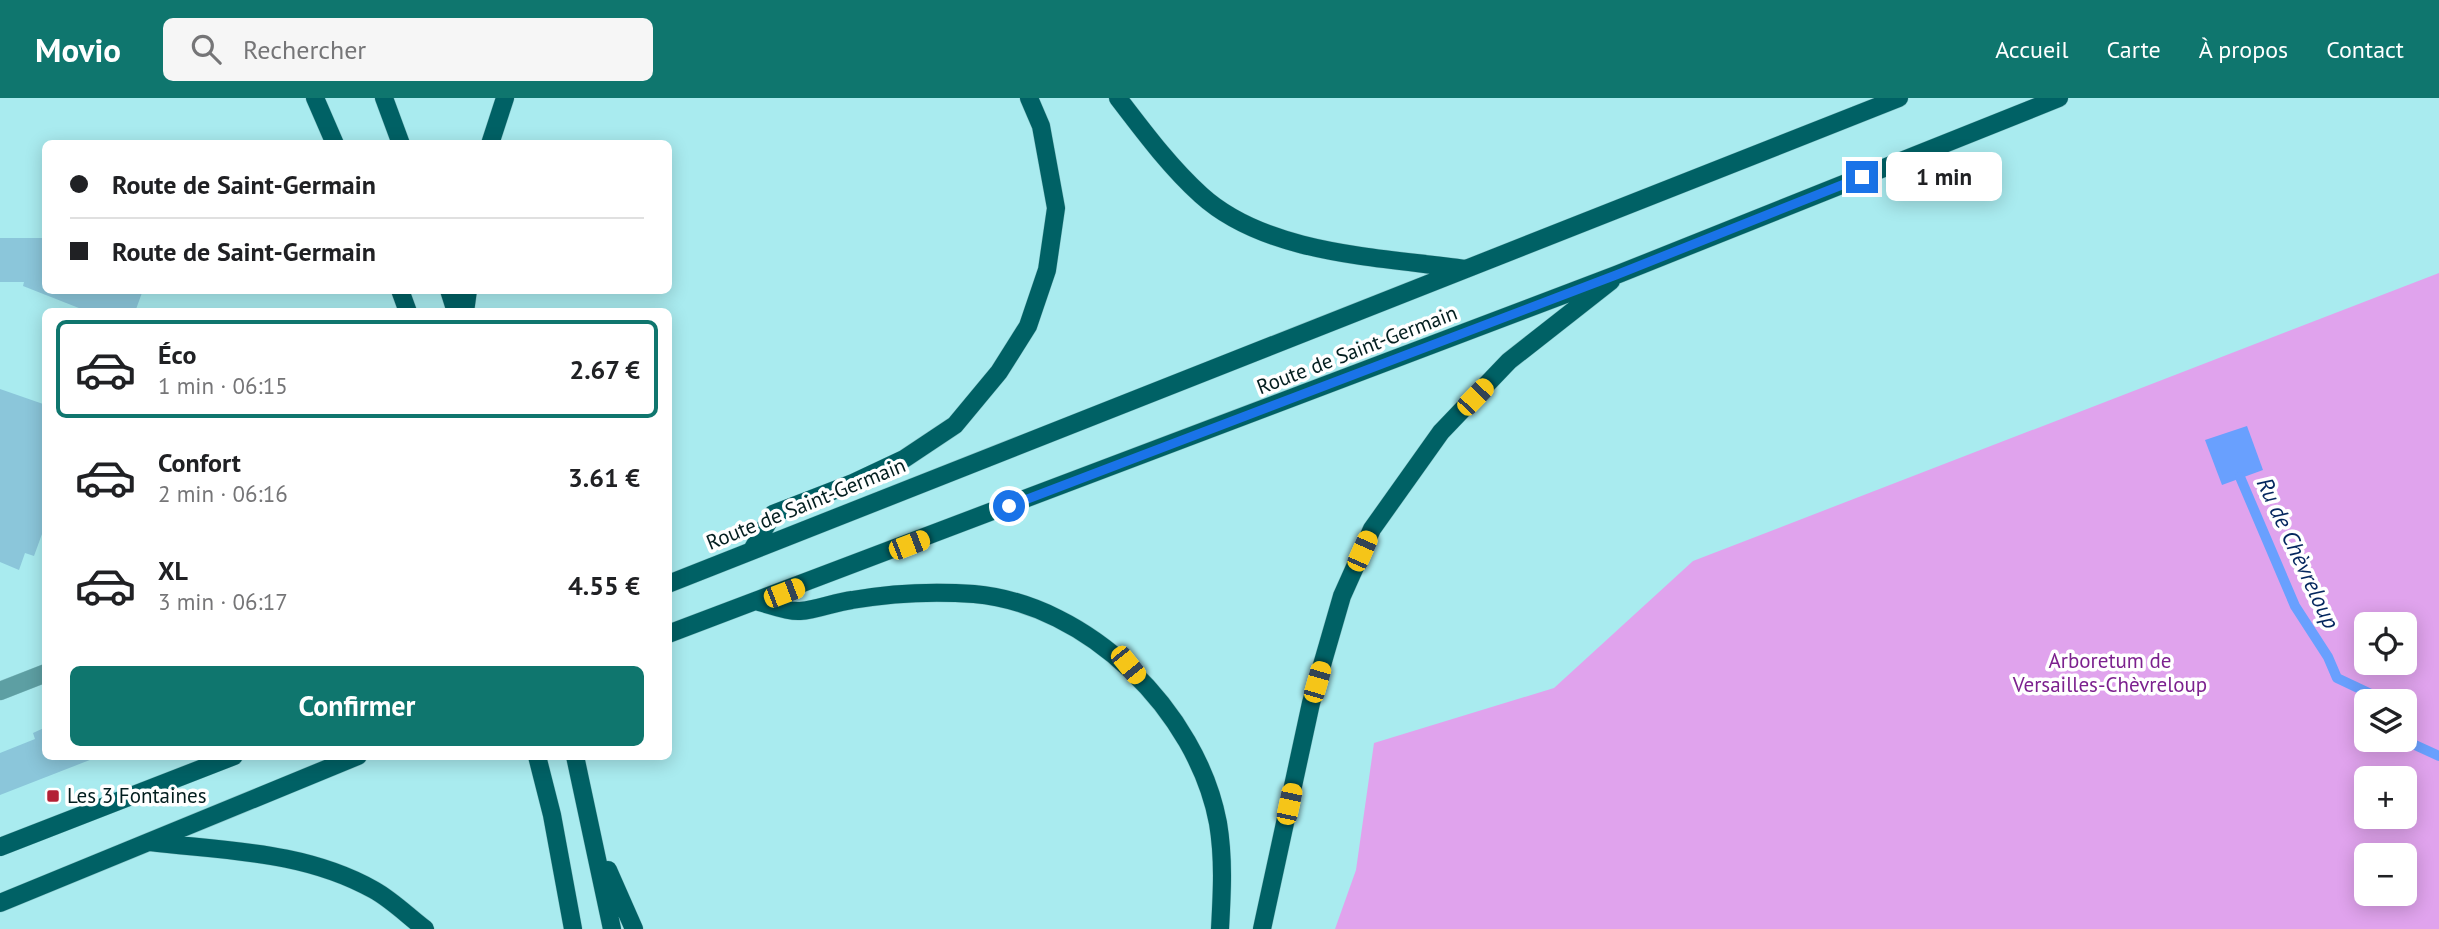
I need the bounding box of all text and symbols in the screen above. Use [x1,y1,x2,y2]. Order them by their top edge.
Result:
search box [163,18,653,81]
text: Movio [35,28,121,71]
icon: search [187,30,225,68]
text: Rechercher [243,33,366,66]
text: Accueil [1995,34,2069,65]
text: Carte [2107,34,2161,65]
text: À propos [2199,34,2288,65]
text: Contact [2326,34,2404,65]
callout: 1 min [1886,153,2002,202]
route end [1846,161,1878,193]
text: 1 min [1916,162,1972,191]
text: Route de Saint-Germain [112,168,376,201]
text: Route de Saint-Germain [112,235,376,268]
street label: Route de Saint-Germain [1253,299,1461,400]
icon: car [74,338,137,401]
text: Éco [158,338,196,371]
text: 2.67 € [569,353,640,386]
text: 1 min · 06:15 [158,371,288,400]
car [1453,375,1498,419]
icon: car [74,446,137,509]
text: Confort [158,446,241,479]
street label: Route de Saint-Germain [702,451,909,556]
text: 3.61 € [568,461,640,494]
water label: Ru de Chèvreloup [2251,472,2346,633]
text: 2 min · 06:16 [158,479,288,508]
route start [993,490,1025,522]
car [886,528,933,562]
car [1344,528,1381,574]
icon: car [74,554,137,617]
text: XL [158,554,188,587]
text: 4.55 € [568,569,640,602]
car [761,576,808,610]
text: 3 min · 06:17 [158,587,288,616]
map controls [2354,612,2417,906]
button: locate [2354,612,2417,675]
car [1107,642,1150,688]
park label: Arboretum de Versailles-Chèvreloup [2012,647,2207,698]
car [1302,659,1333,705]
button: Confirmer [70,666,644,746]
button: layers [2354,689,2417,752]
button: + [2354,766,2417,829]
car [1275,781,1304,827]
place label: Les 3 Fontaines [67,782,207,809]
marker: Les 3 Fontaines [45,788,61,804]
button: − [2354,843,2417,906]

